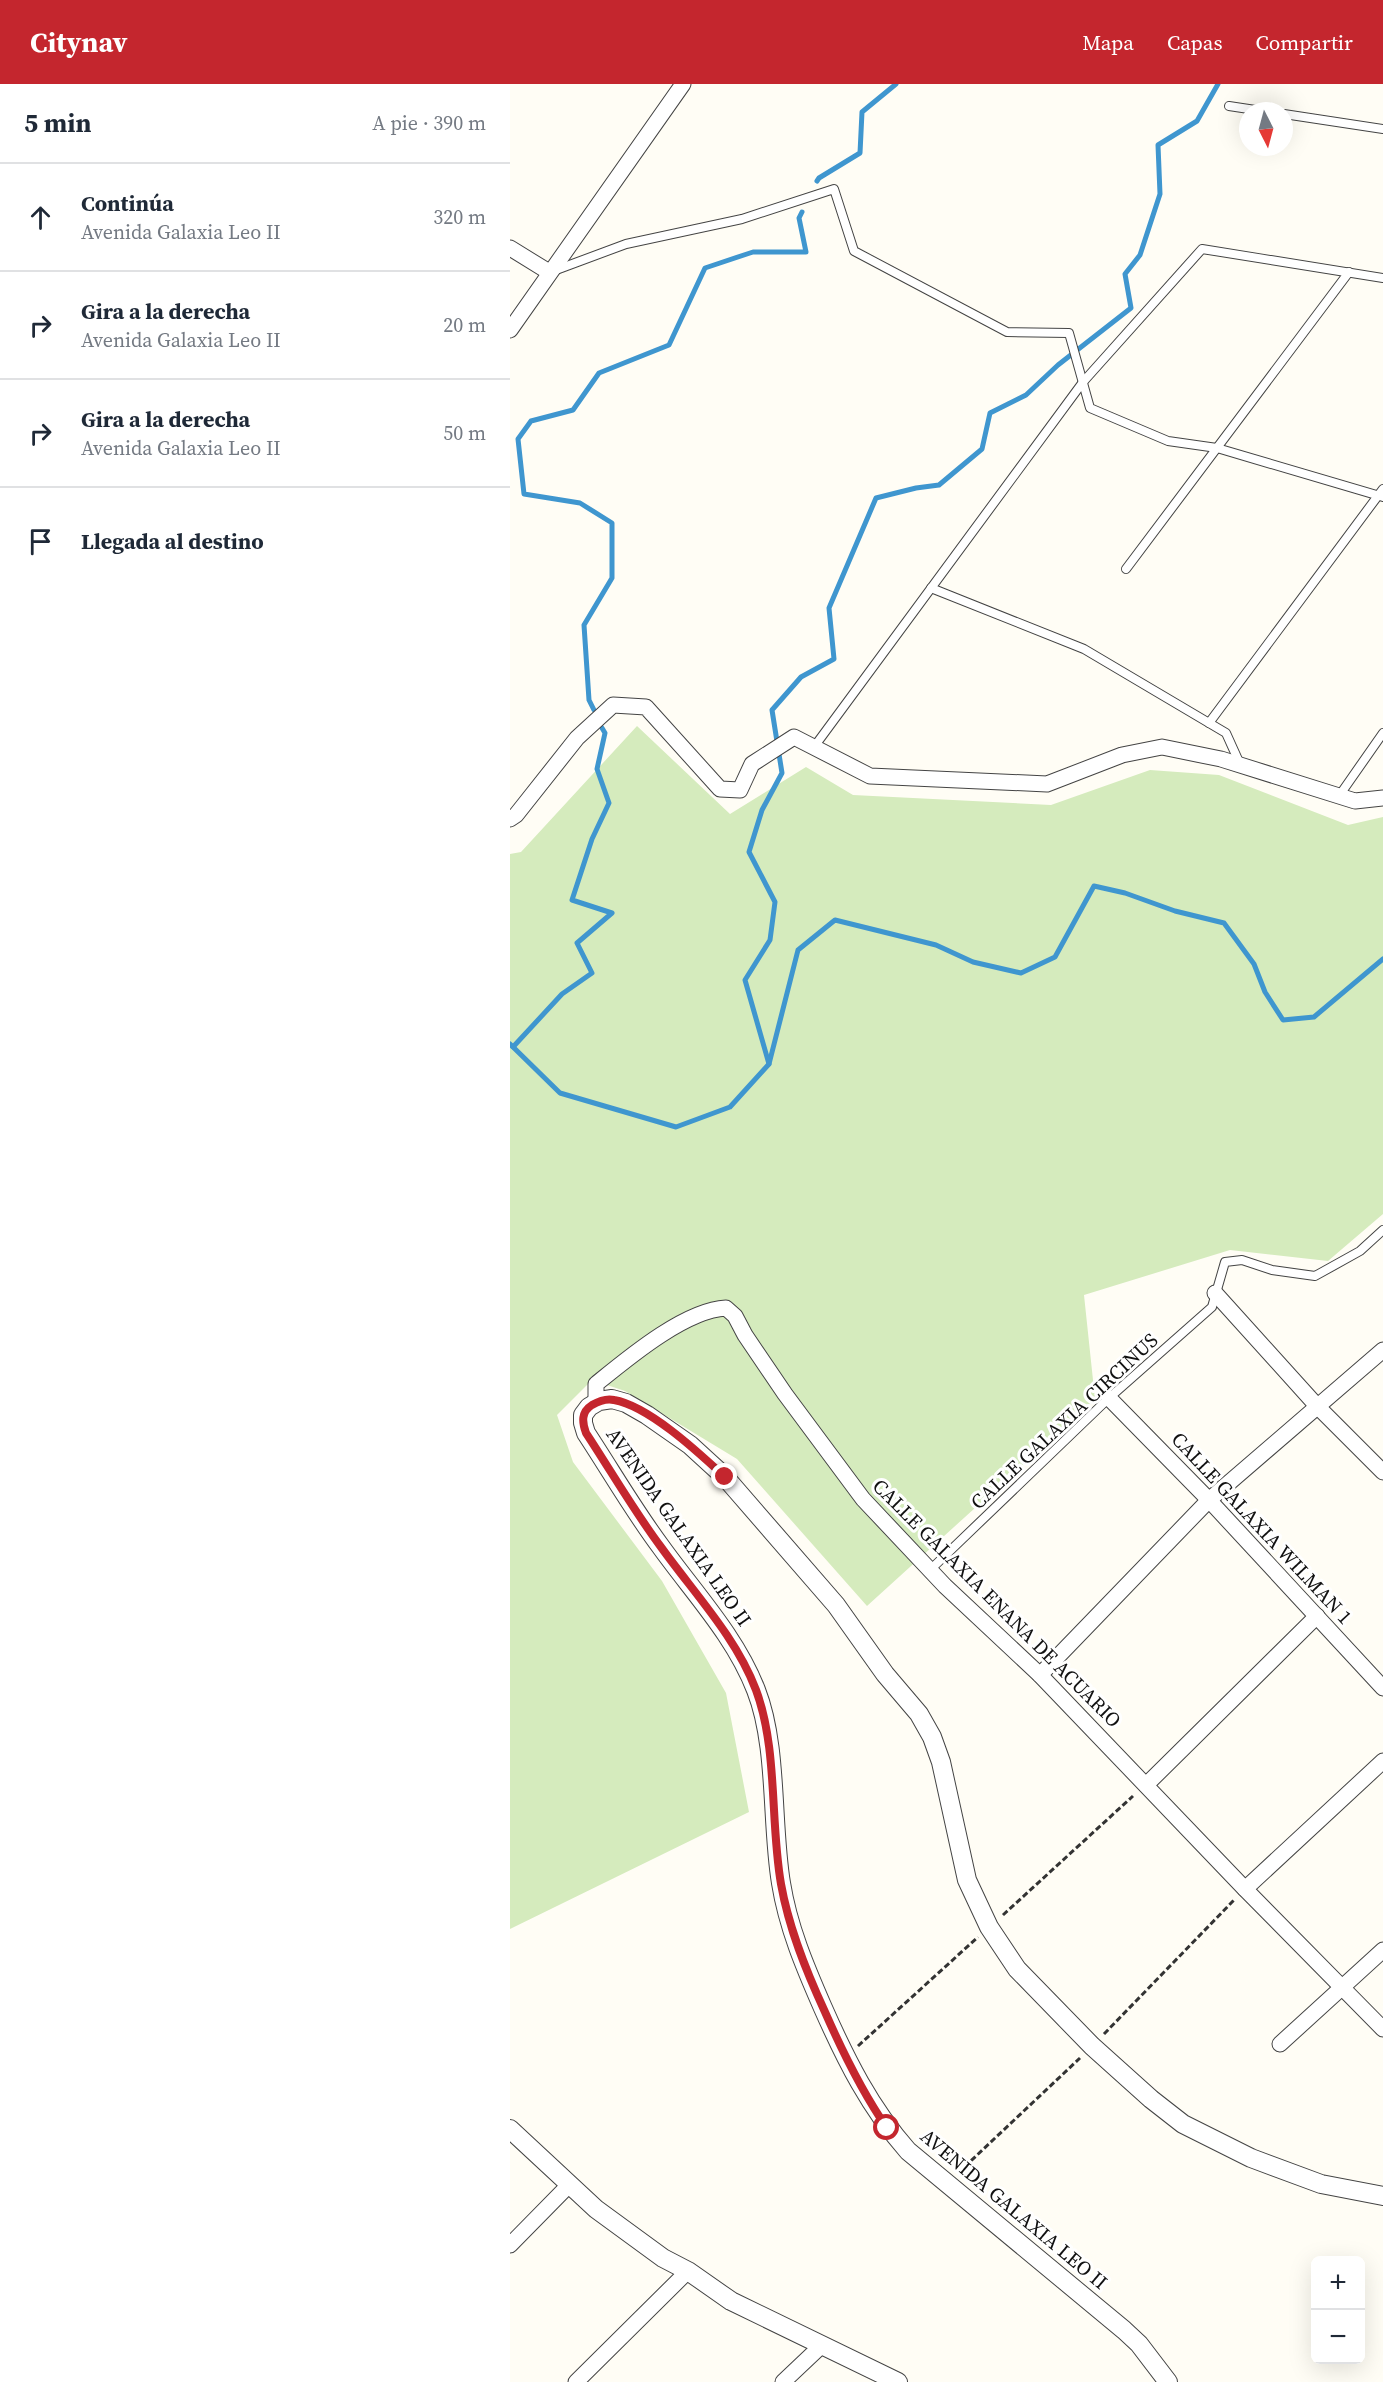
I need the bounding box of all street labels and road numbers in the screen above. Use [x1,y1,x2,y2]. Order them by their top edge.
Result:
street label: CALLE GALAXIA CIRCINUS [964,1326,1164,1516]
street label: AVENIDA GALAXIA LEO II [600,1422,758,1632]
street label: CALLE GALAXIA WILMAN 1 [1165,1426,1359,1630]
street label: CALLE GALAXIA ENANA DE ACUARIO [866,1472,1128,1734]
street label: AVENIDA GALAXIA LEO II [914,2122,1114,2296]

